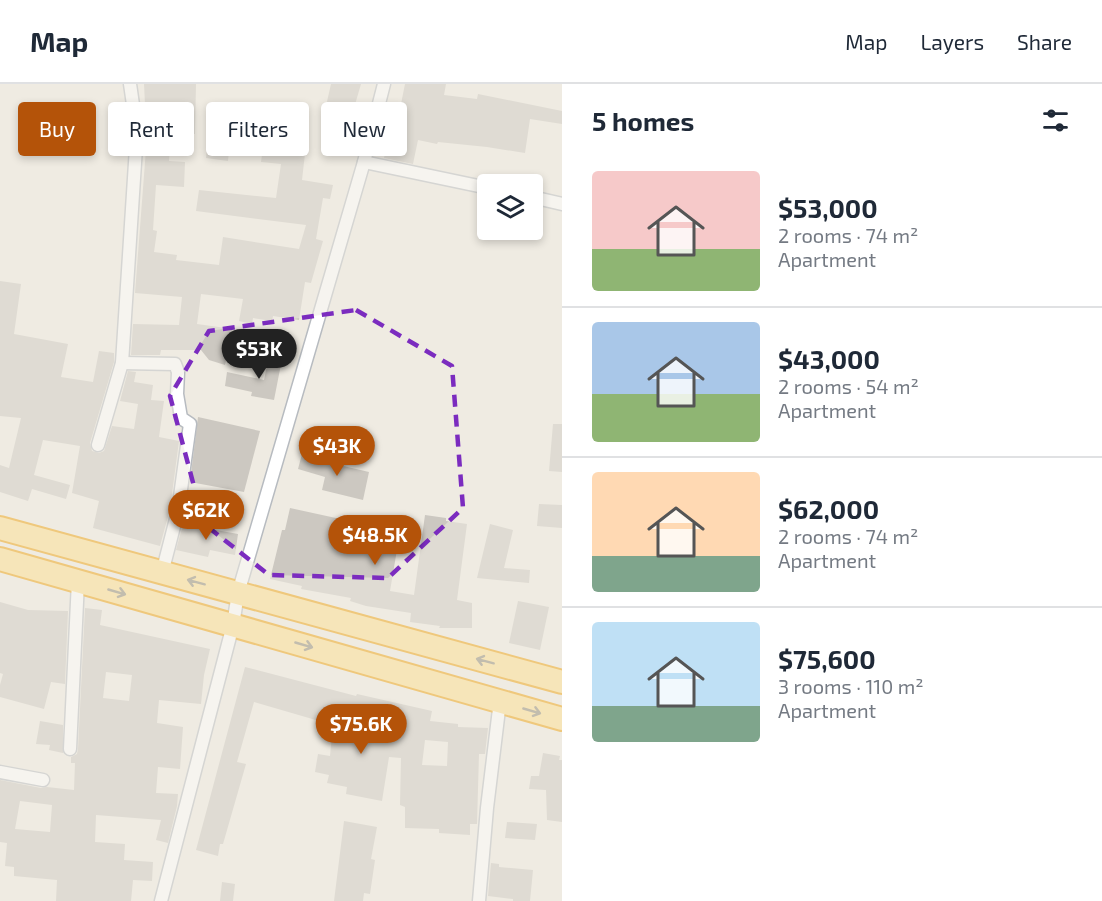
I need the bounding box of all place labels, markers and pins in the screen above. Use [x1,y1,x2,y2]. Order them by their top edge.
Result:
pin: $53K [223,329,295,380]
pin: $43K [301,426,373,477]
pin: $62K [170,490,242,541]
pin: $48.5K [326,515,424,566]
pin: $75.6K [312,704,410,755]

